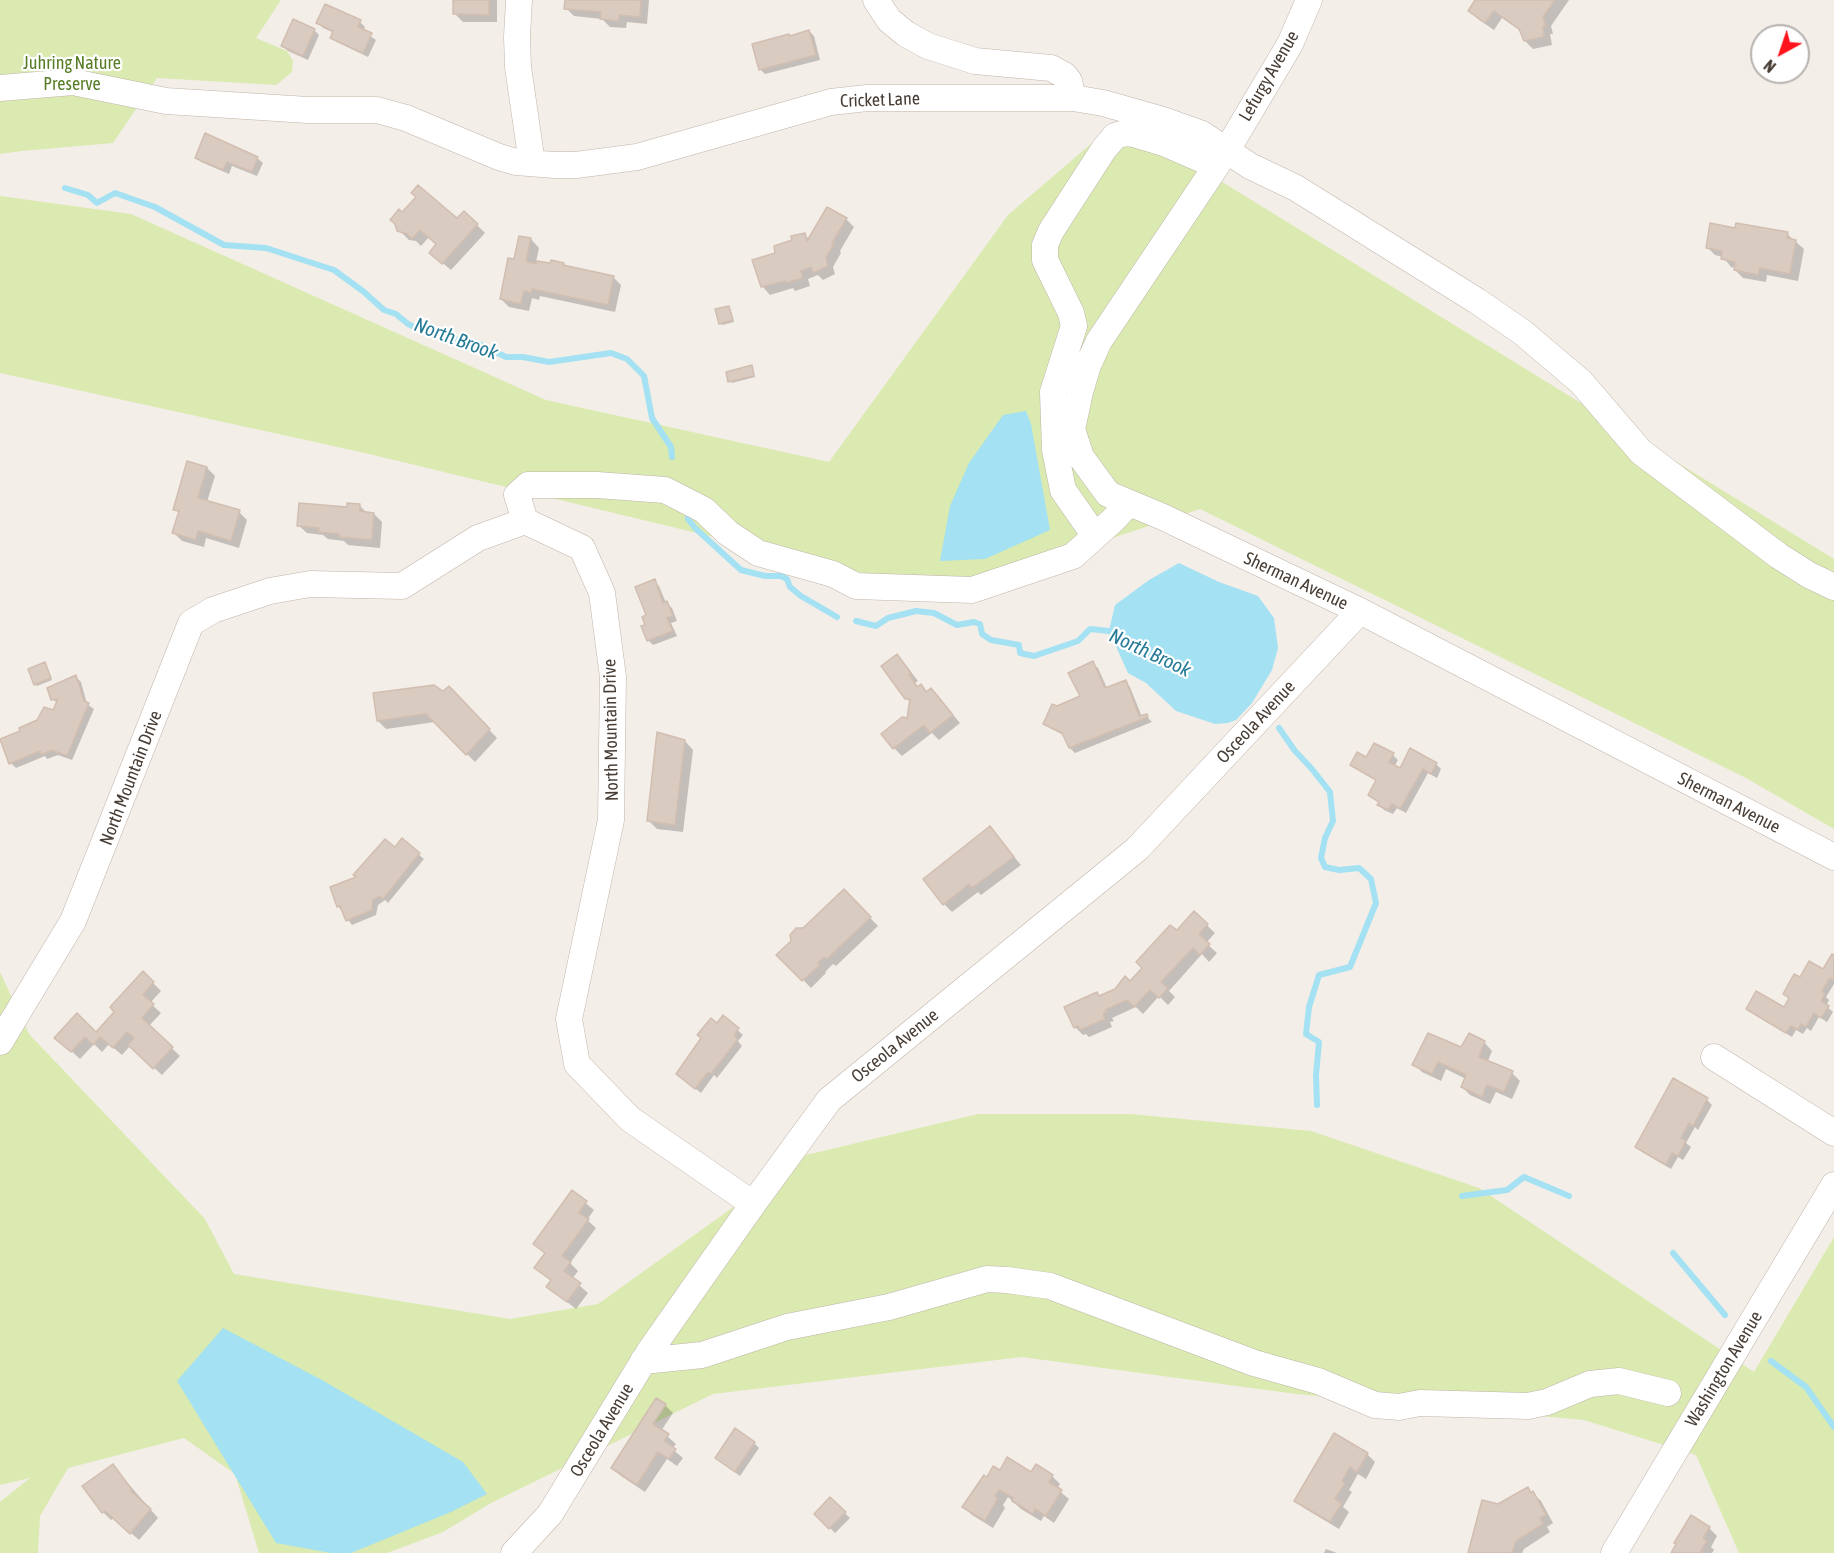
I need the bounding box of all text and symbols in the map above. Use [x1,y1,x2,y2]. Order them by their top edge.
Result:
north arrow [1750,24,1810,84]
street label: Lefurgy Avenue [1234,27,1304,125]
park label: Juhring Nature Preserve [23,52,121,94]
text: N [1760,56,1779,76]
street label: Cricket Lane [840,88,920,112]
water label: North Brook [411,313,501,365]
street label: Sherman Avenue [1241,548,1351,614]
water label: North Brook [1105,624,1195,682]
street label: North Mountain Drive [599,659,623,801]
street label: Osceola Avenue [1212,676,1300,768]
street label: North Mountain Drive [95,708,167,848]
street label: Sherman Avenue [1674,768,1784,838]
street label: Osceola Avenue [847,1004,943,1088]
street label: Washington Avenue [1681,1307,1767,1431]
street label: Osceola Avenue [566,1379,638,1481]

